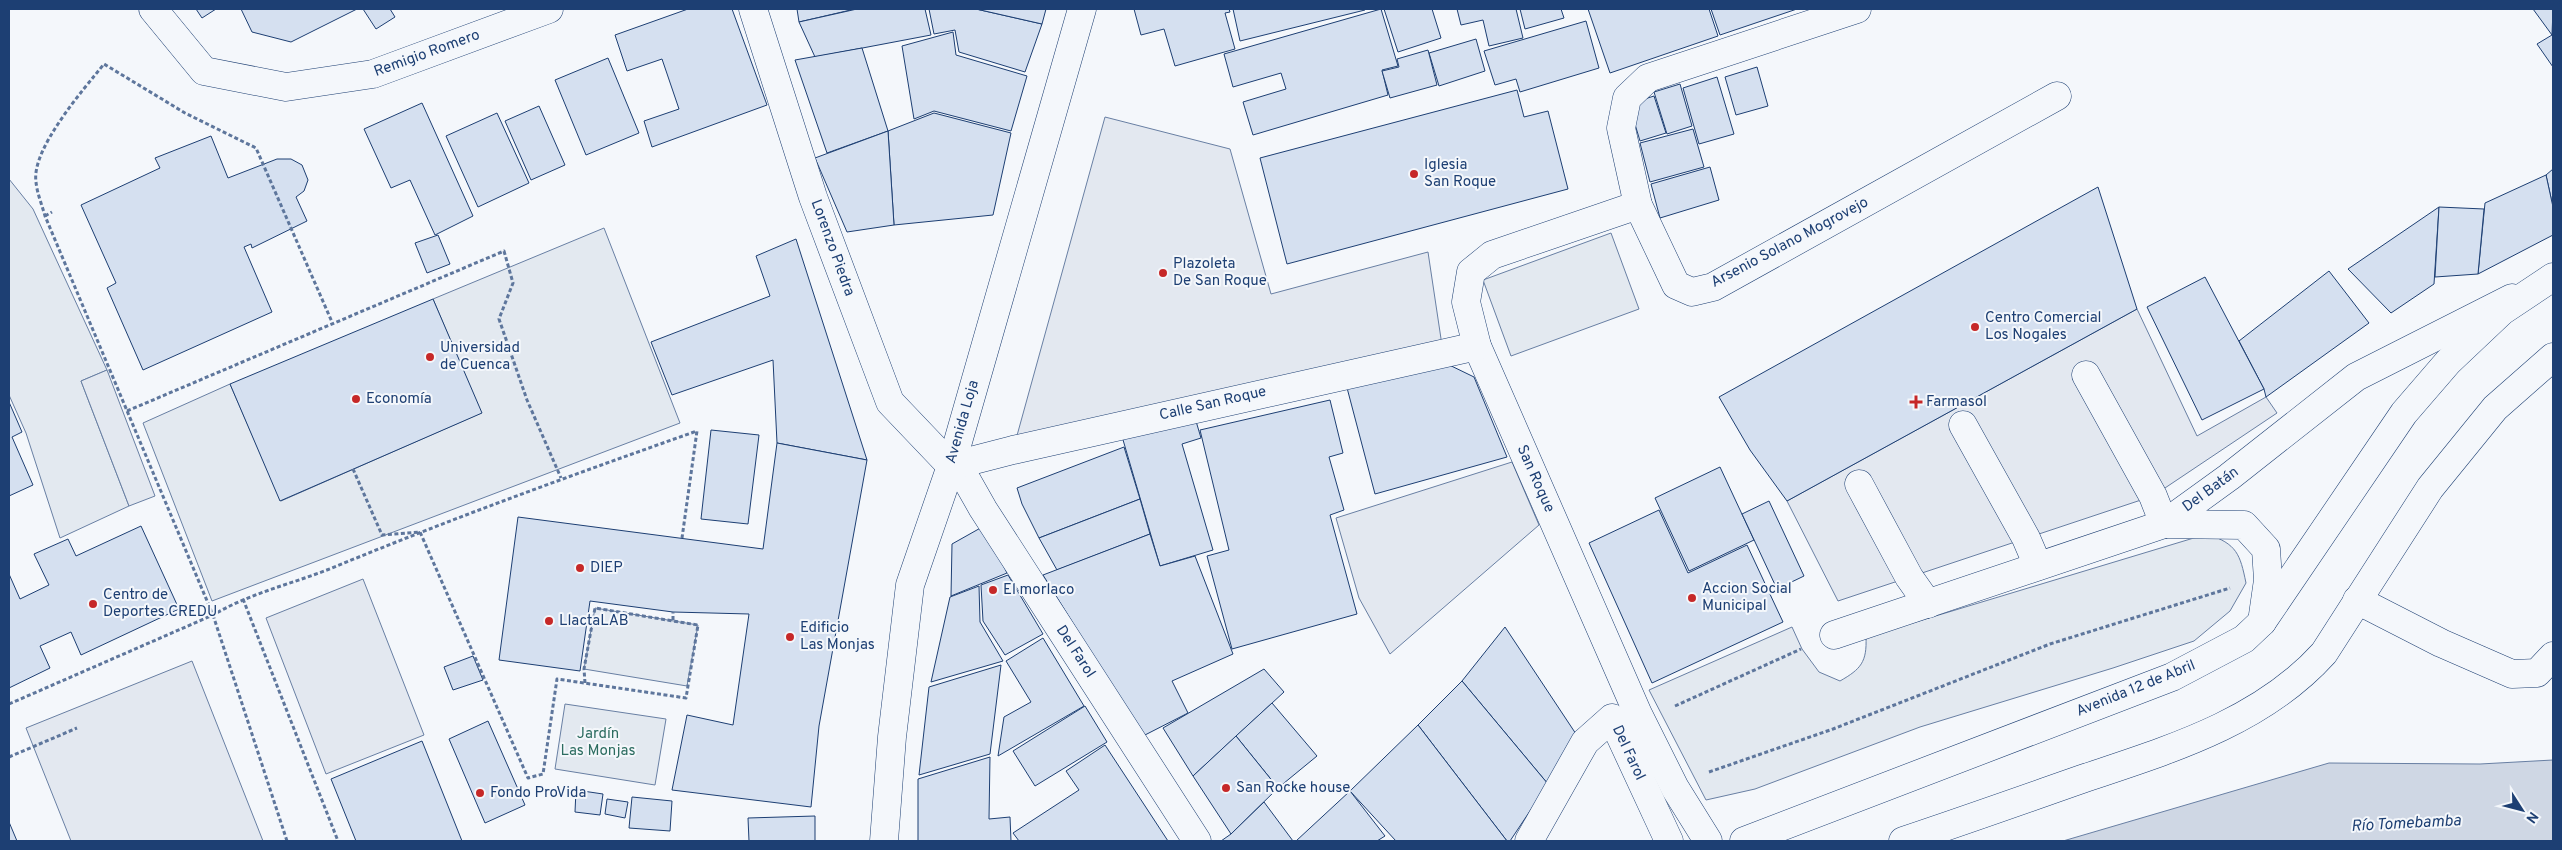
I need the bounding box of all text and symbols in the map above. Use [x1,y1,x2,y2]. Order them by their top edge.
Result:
street label: Remigio Romero [371,26,483,82]
place label: Iglesia San Roque [1424,156,1496,192]
marker: Iglesia San Roque [1408,168,1420,180]
street label: Arsenio Solano Mogrovejo [1708,193,1872,293]
street label: Lorenzo Piedra [806,197,858,299]
place label: Plazoleta De San Roque [1173,255,1267,291]
marker: Plazoleta De San Roque [1157,267,1169,279]
place label: Centro Comercial Los Nogales [1985,309,2101,345]
marker: Centro Comercial Los Nogales [1969,321,1981,333]
place label: Universidad de Cuenca [440,339,520,375]
marker: Universidad de Cuenca [424,351,436,363]
street label: Avenida Loja [942,378,984,466]
street label: Calle San Roque [1158,382,1268,426]
place label: Economía [366,390,432,409]
marker: Economía [350,393,362,405]
place label: Farmasol [1926,393,1987,412]
marker: Farmasol [1910,396,1922,408]
street label: San Roque [1512,442,1558,516]
street label: Del Batán [2179,463,2243,517]
place label: DIEP [590,559,623,578]
marker: DIEP [574,562,586,574]
place label: Accion Social Municipal [1702,580,1792,616]
place label: El morlaco [1003,581,1074,600]
marker: El morlaco [987,584,999,596]
place label: Centro de Deportes CREDU [103,586,217,622]
marker: Accion Social Municipal [1686,592,1698,604]
marker: Centro de Deportes CREDU [87,598,99,610]
place label: LlactaLAB [559,612,629,631]
marker: LlactaLAB [543,615,555,627]
place label: Edificio Las Monjas [800,619,875,655]
street label: Del Farol [1051,622,1099,682]
marker: Edificio Las Monjas [784,631,796,643]
street label: Avenida 12 de Abril [2074,656,2198,722]
street label: Del Farol [1607,722,1649,784]
park label: Jardín Las Monjas [561,725,635,761]
place label: San Rocke house [1236,779,1350,798]
marker: San Rocke house [1220,782,1232,794]
place label: Fondo ProVida [490,784,586,803]
north arrow [2497,785,2547,835]
marker: Fondo ProVida [474,787,486,799]
text: N [2521,808,2541,826]
water label: Río Tomebamba [2350,811,2462,837]

